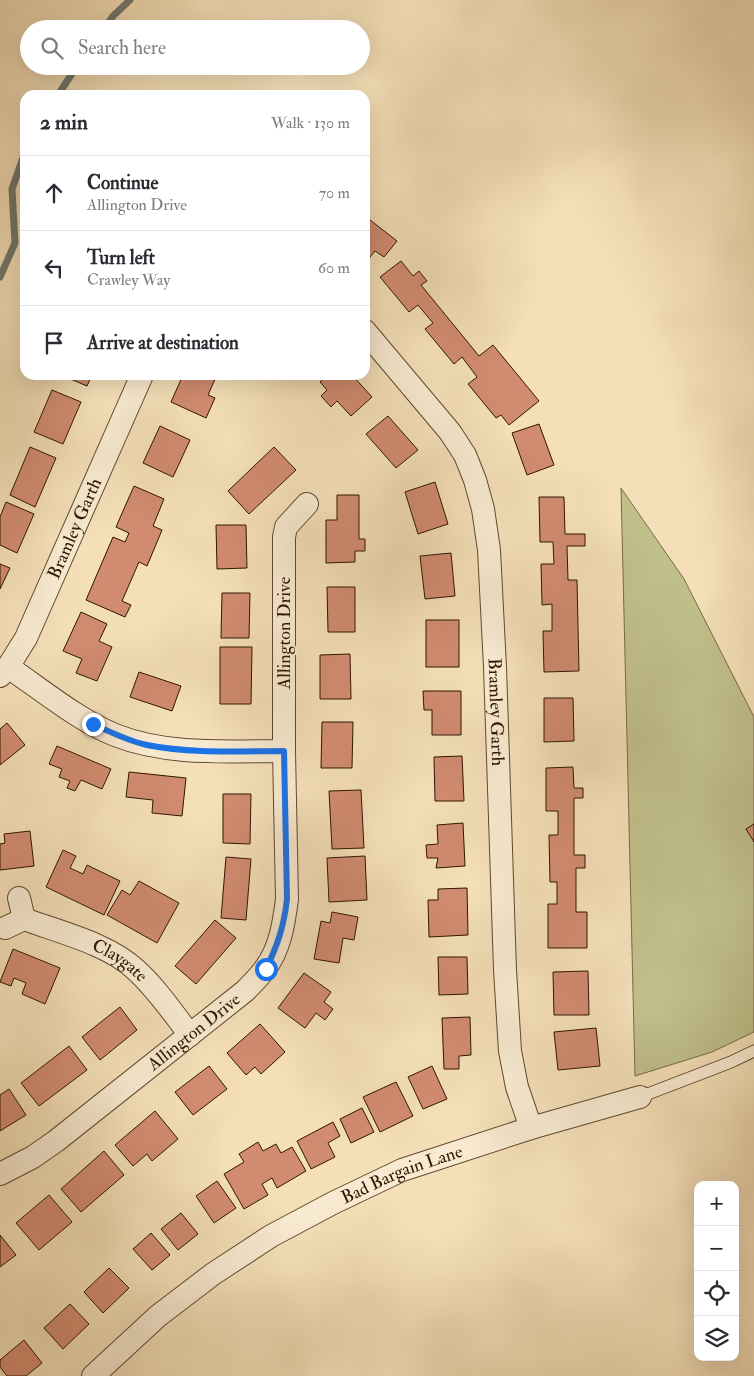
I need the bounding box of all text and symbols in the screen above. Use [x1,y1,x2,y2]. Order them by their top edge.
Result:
search box [20,20,370,75]
icon: search [38,34,66,62]
text: Search here [78,36,166,60]
text: 2 min [40,109,88,136]
text: Walk · 130 m [271,113,350,133]
text: Continue [87,171,158,195]
icon: ahead [40,179,68,207]
text: 70 m [319,183,350,203]
text: Allington Drive [87,195,187,215]
text: Turn left [87,246,155,270]
icon: left [40,254,68,282]
text: 60 m [318,258,350,278]
text: Crawley Way [87,270,170,290]
icon: arrive [40,329,68,357]
text: Arrive at destination [87,331,239,355]
street label: Bramley Garth [42,474,107,583]
street label: Allington Drive [273,576,296,690]
street label: Bramley Garth [483,657,509,767]
route end [82,713,105,736]
street label: Claygate [88,934,153,987]
route start [255,958,278,981]
street label: Allington Drive [142,988,246,1077]
street label: Bad Bargain Lane [337,1140,466,1209]
map controls [694,1181,739,1361]
button: + [694,1181,739,1226]
button: − [694,1226,739,1271]
button: locate [694,1271,739,1316]
button: layers [694,1316,739,1361]

